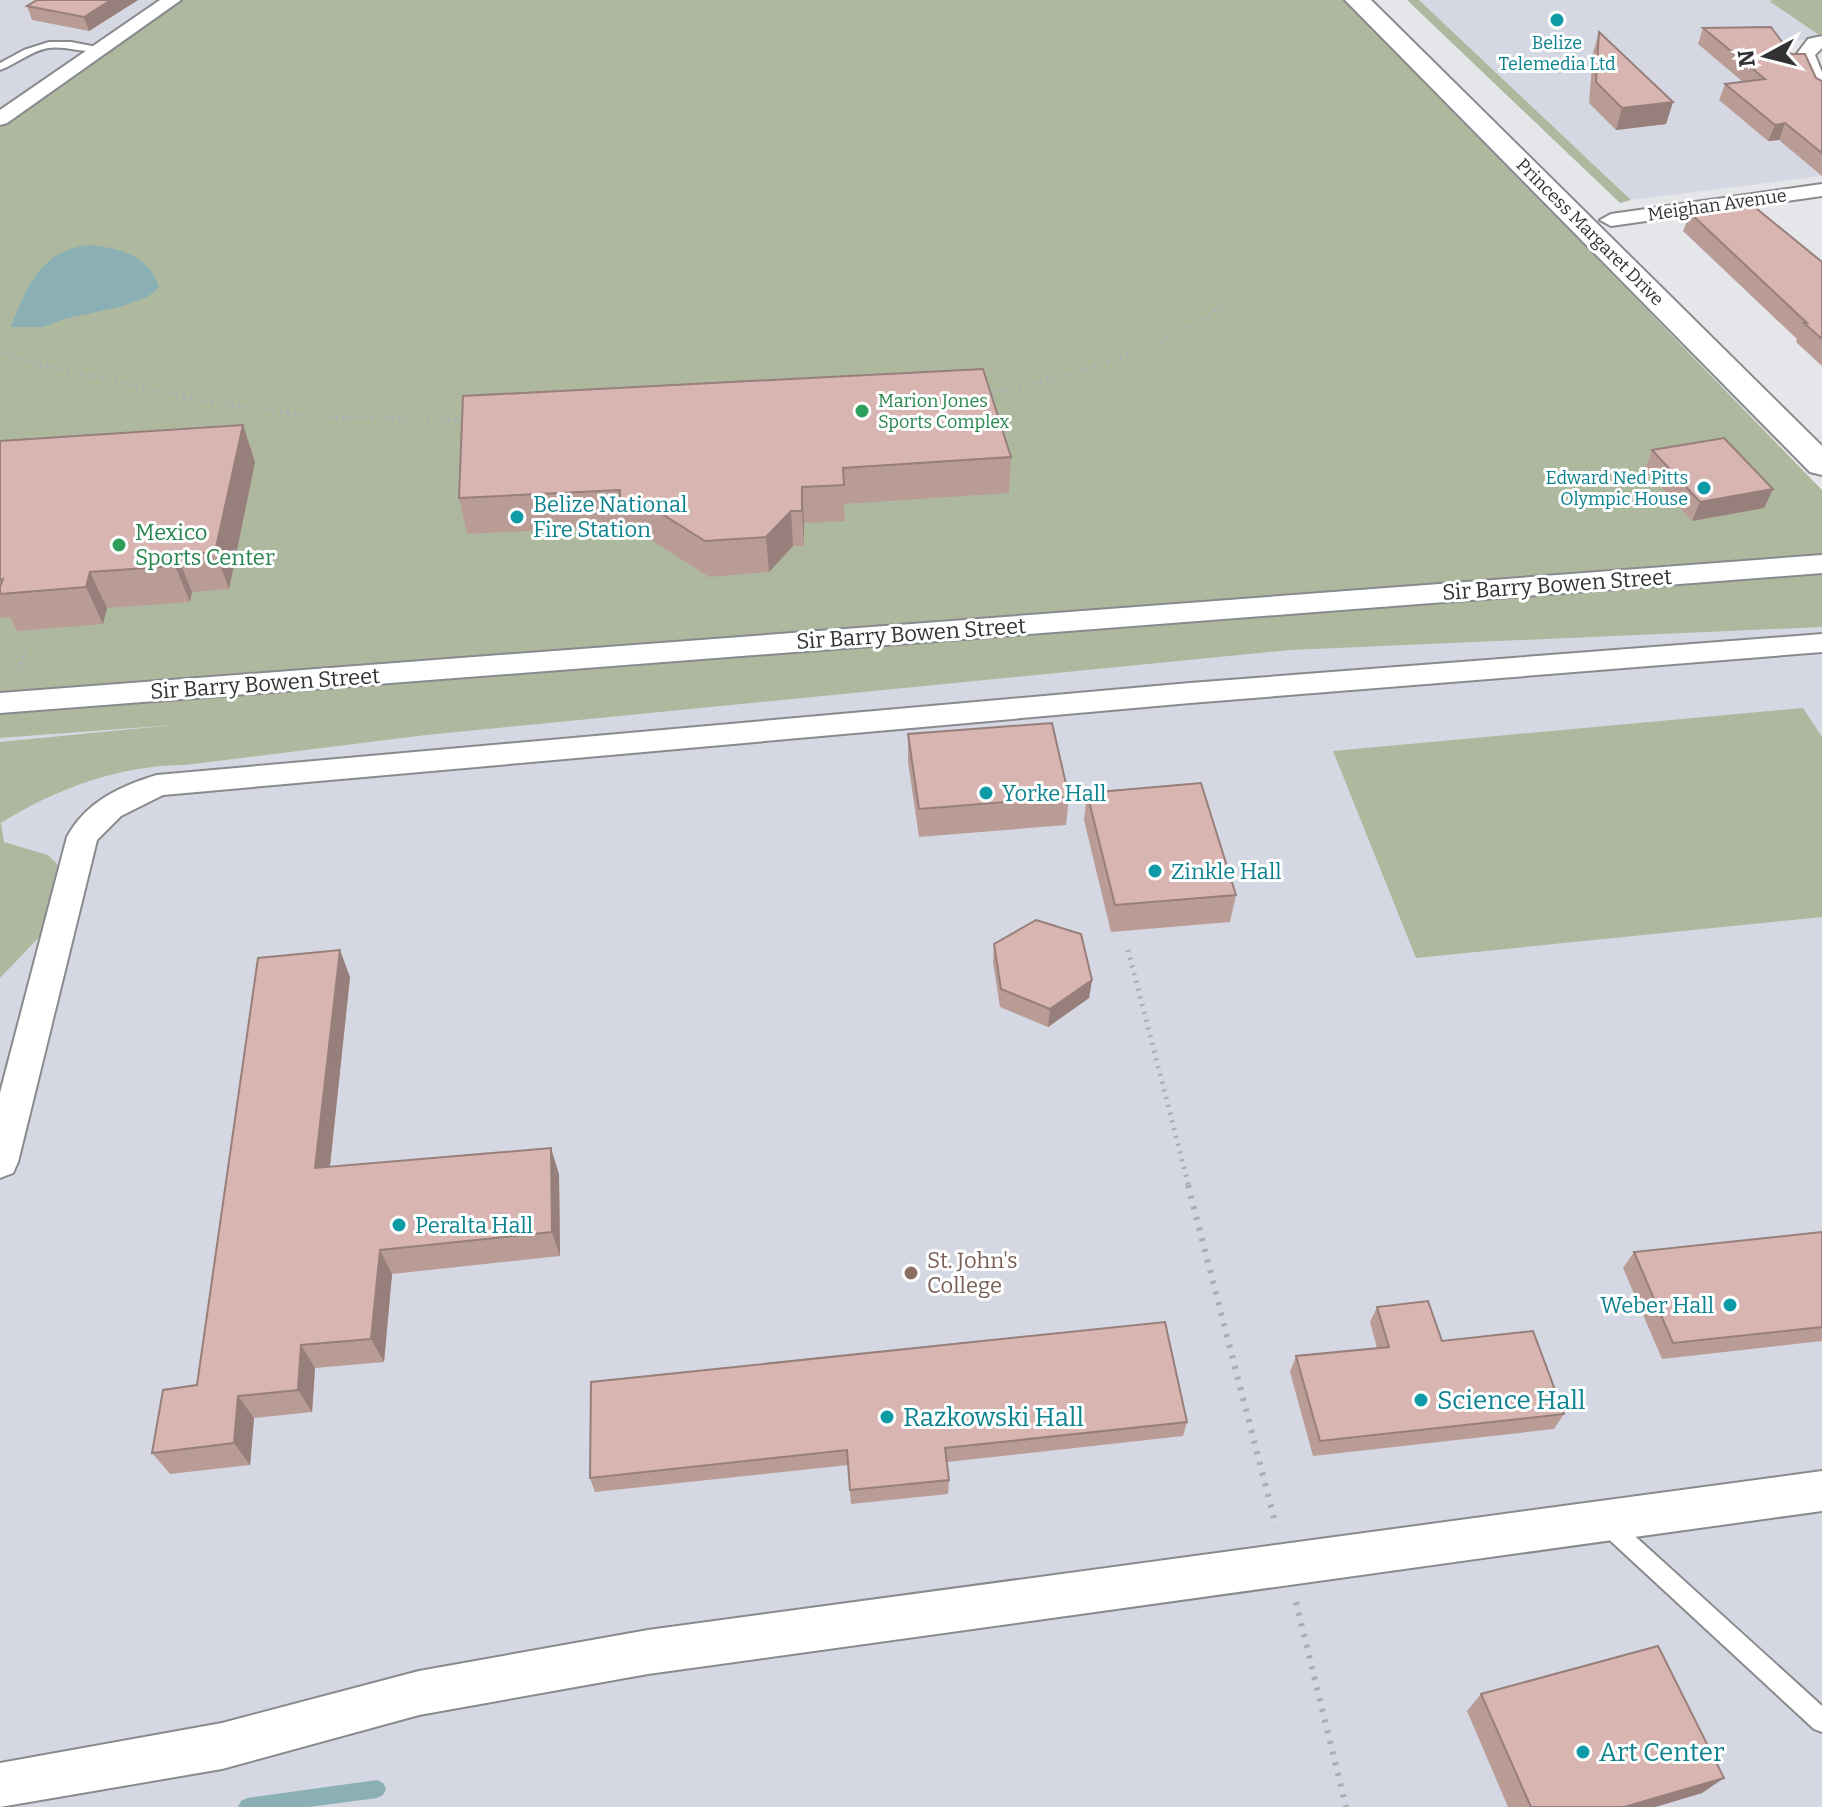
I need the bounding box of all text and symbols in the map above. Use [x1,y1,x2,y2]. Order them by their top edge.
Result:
marker: Belize Telemedia Ltd [1548,11,1566,29]
north arrow [1726,16,1806,96]
place label: Belize Telemedia Ltd [1498,32,1616,75]
text: N [1732,48,1761,68]
street label: Princess Margaret Drive [1512,154,1668,310]
street label: Meighan Avenue [1646,184,1788,226]
place label: Marion Jones Sports Complex [878,390,1010,433]
marker: Marion Jones Sports Complex [853,402,871,420]
place label: Edward Ned Pitts Olympic House [1546,467,1688,510]
marker: Edward Ned Pitts Olympic House [1695,479,1713,497]
place label: Belize National Fire Station [533,491,687,543]
marker: Belize National Fire Station [508,508,526,526]
place label: Mexico Sports Center [135,519,275,571]
marker: Mexico Sports Center [110,536,128,554]
street label: Sir Barry Bowen Street [1441,563,1673,606]
street label: Sir Barry Bowen Street [795,612,1027,655]
street label: Sir Barry Bowen Street [149,662,381,705]
place label: Yorke Hall [1002,780,1106,807]
marker: Yorke Hall [977,784,995,802]
place label: Zinkle Hall [1171,858,1282,885]
marker: Zinkle Hall [1146,862,1164,880]
place label: Peralta Hall [415,1212,533,1239]
marker: Peralta Hall [390,1216,408,1234]
place label: St. John's College [927,1247,1018,1299]
marker: St. John's College [902,1264,920,1282]
place label: Weber Hall [1600,1292,1714,1319]
marker: Weber Hall [1721,1296,1739,1314]
place label: Science Hall [1437,1385,1585,1416]
marker: Science Hall [1412,1391,1430,1409]
place label: Razkowski Hall [903,1402,1084,1433]
marker: Razkowski Hall [878,1408,896,1426]
place label: Art Center [1599,1737,1725,1768]
marker: Art Center [1574,1743,1592,1761]

